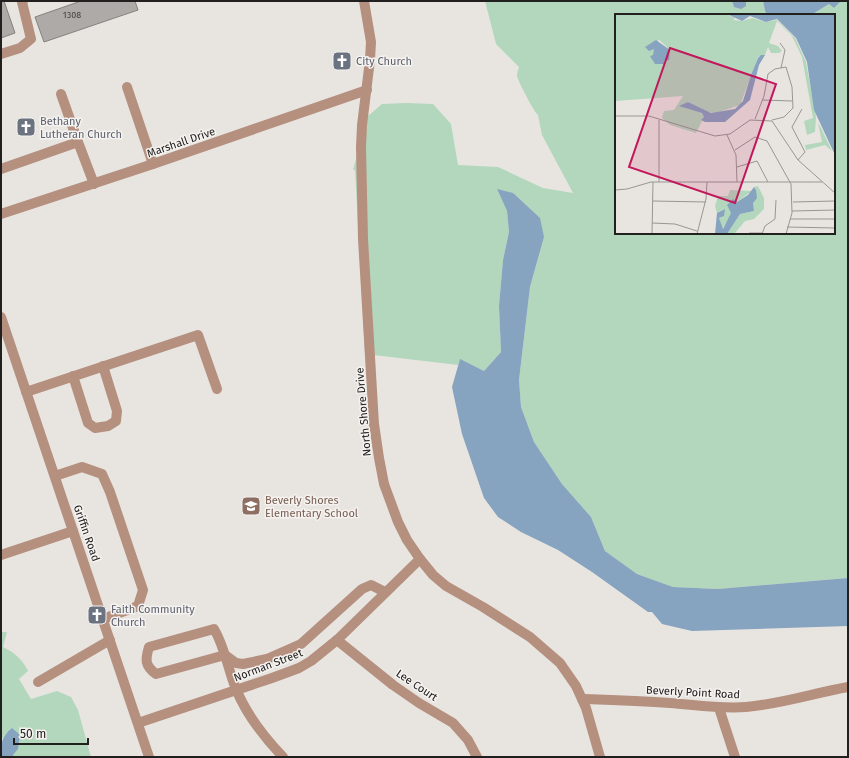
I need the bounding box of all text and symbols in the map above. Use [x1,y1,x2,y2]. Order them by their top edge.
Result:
house number: 1308 [63,10,81,20]
inset map [615,14,835,234]
church icon: City Church [331,50,353,72]
place label: City Church [356,55,412,68]
place label: Bethany Lutheran Church [40,115,122,141]
church icon: Bethany Lutheran Church [15,116,37,138]
street label: Marshall Drive [145,125,217,160]
street label: North Shore Drive [353,367,374,457]
place label: Beverly Shores Elementary School [265,494,358,520]
school or university icon: Beverly Shores Elementary School [240,495,262,517]
street label: Griffin Road [71,503,102,563]
place label: Faith Community Church [111,603,195,629]
church icon: Faith Community Church [86,604,108,626]
street label: Norman Street [232,646,305,685]
street label: Lee Court [394,667,440,704]
street label: Beverly Point Road [646,684,740,701]
scale bar [14,720,88,746]
text: 50 m [20,727,46,741]

